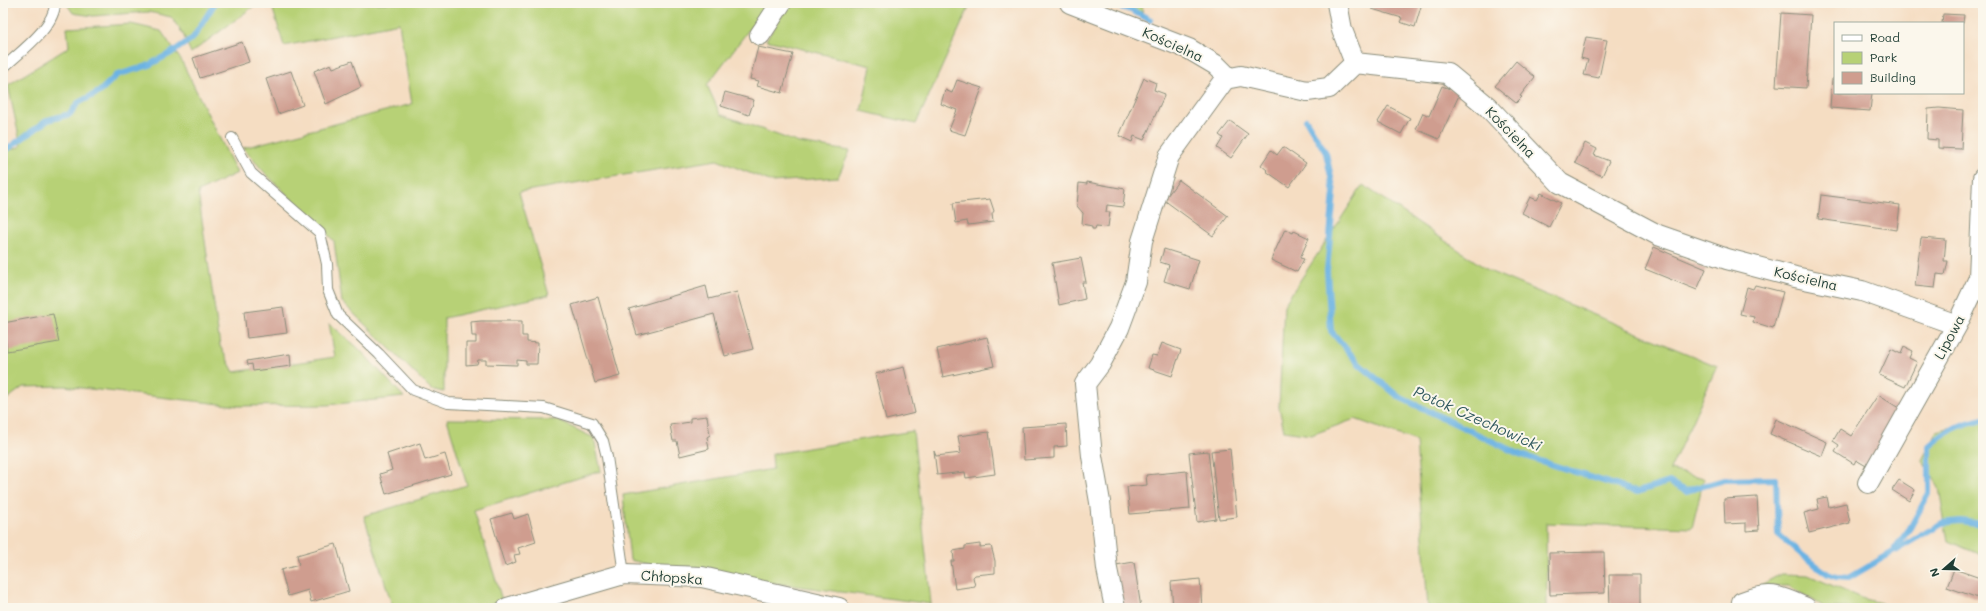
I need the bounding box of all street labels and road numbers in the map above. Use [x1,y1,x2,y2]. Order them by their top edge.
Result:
street label: Kościelna [1140,22,1206,66]
street label: Kościelna [1482,102,1540,162]
street label: Kościelna [1772,261,1840,295]
street label: Lipowa [1929,311,1969,363]
street label: Chłopska [640,565,704,589]

